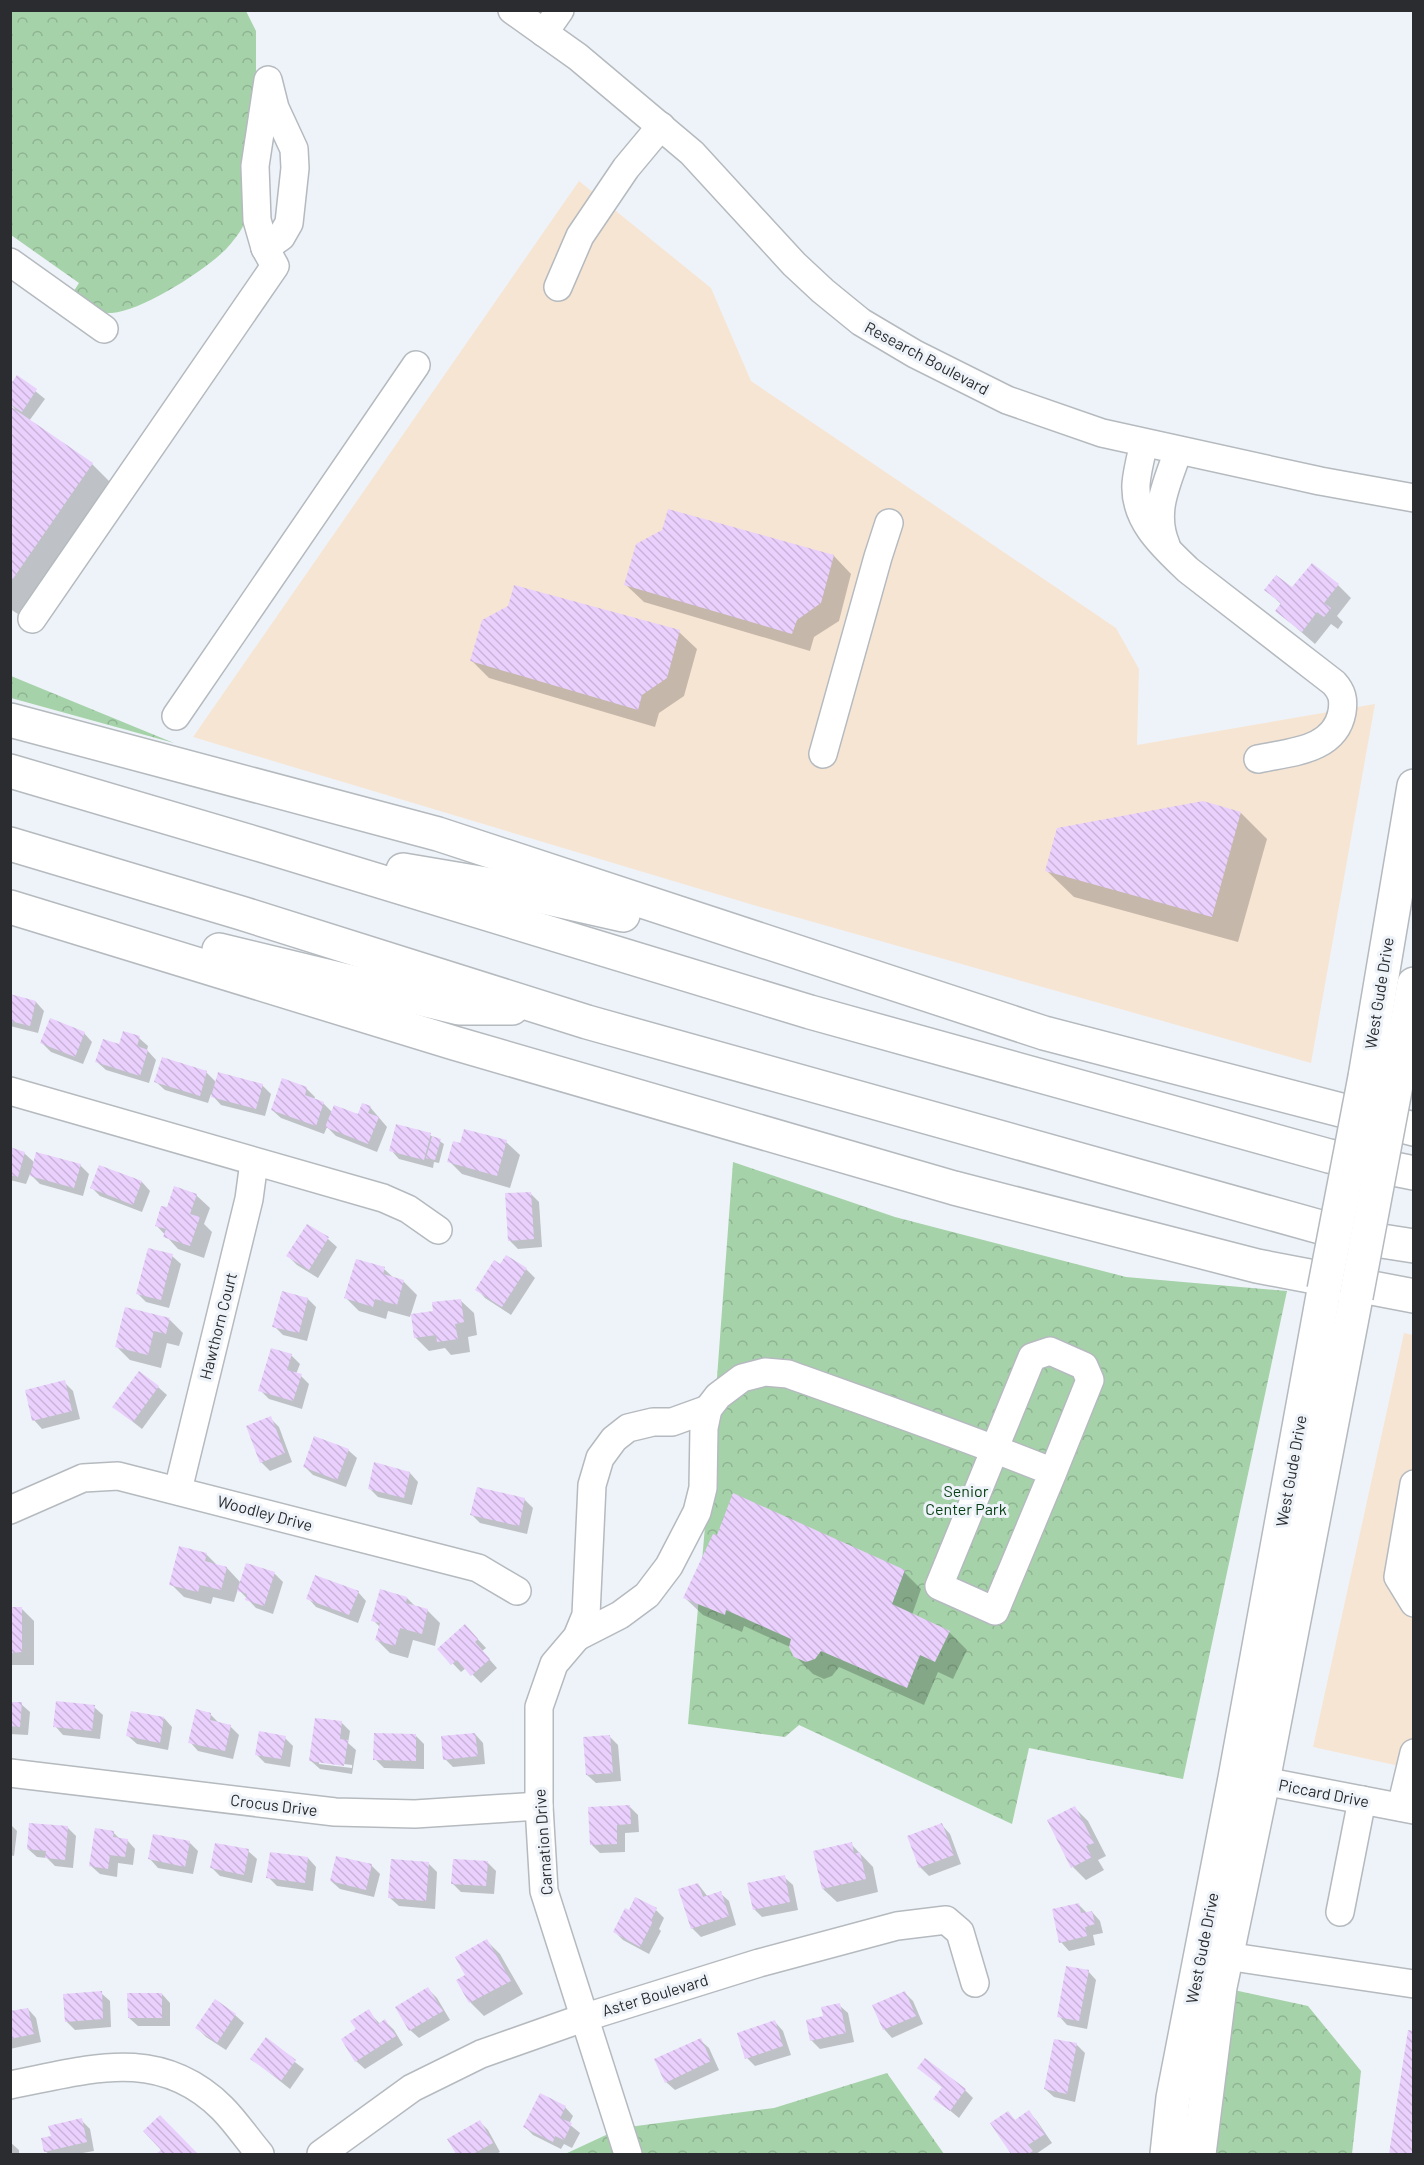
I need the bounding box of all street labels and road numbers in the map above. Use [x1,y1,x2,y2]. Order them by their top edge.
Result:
street label: Research Boulevard [862,317,993,398]
street label: West Gude Drive [1360,936,1397,1050]
street label: Hawthorn Court [195,1270,240,1381]
street label: West Gude Drive [1271,1414,1310,1528]
street label: Woodley Drive [215,1491,315,1534]
street label: Piccard Drive [1277,1774,1371,1811]
street label: Carnation Drive [529,1788,556,1896]
street label: Crocus Drive [229,1790,319,1819]
street label: West Gude Drive [1181,1891,1222,2005]
street label: Aster Boulevard [600,1969,710,2020]

